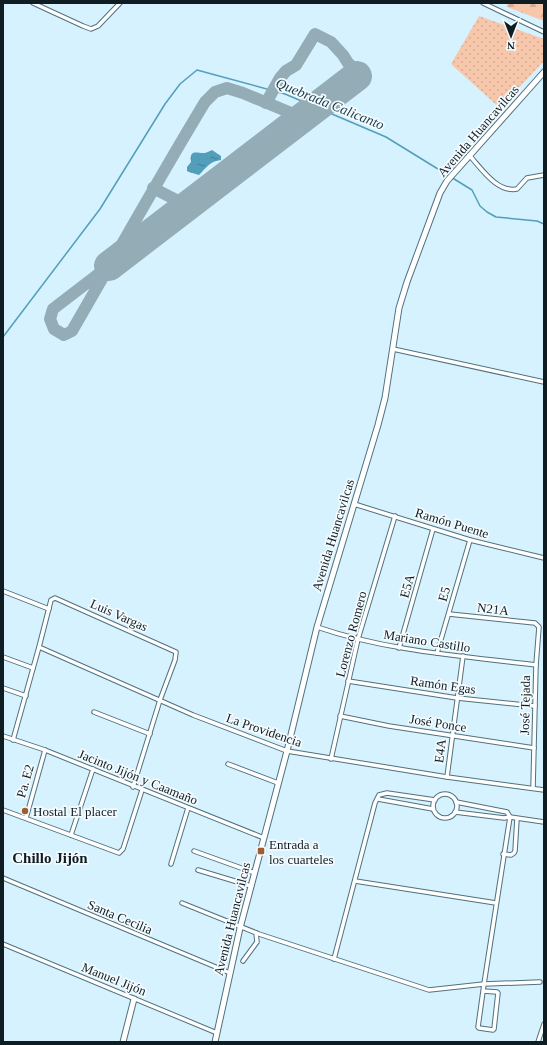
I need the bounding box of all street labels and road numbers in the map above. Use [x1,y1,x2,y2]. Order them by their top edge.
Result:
street label: Avenida Huancavilcas [434,82,522,180]
street label: Avenida Huancavilcas [309,477,357,593]
street label: Ramón Puente [413,505,491,541]
street label: E5A [397,572,418,600]
street label: E5 [435,585,453,603]
street label: Lorenzo Romero [332,589,370,679]
street label: Luis Vargas [88,596,150,634]
street label: N21A [476,600,510,618]
street label: Mariano Castillo [382,627,472,655]
street label: Ramón Egas [409,673,477,697]
street label: José Tejada [517,675,533,735]
street label: La Providencia [224,710,304,750]
street label: José Ponce [408,711,468,735]
street label: E4A [431,738,449,764]
street label: Jacinto Jijón y Caamaño [76,746,200,808]
street label: Pa. E2 [13,763,37,799]
street label: Avenida Huancavilcas [211,861,253,977]
street label: Santa Cecilia [85,897,155,937]
street label: Manuel Jijón [80,959,149,999]

